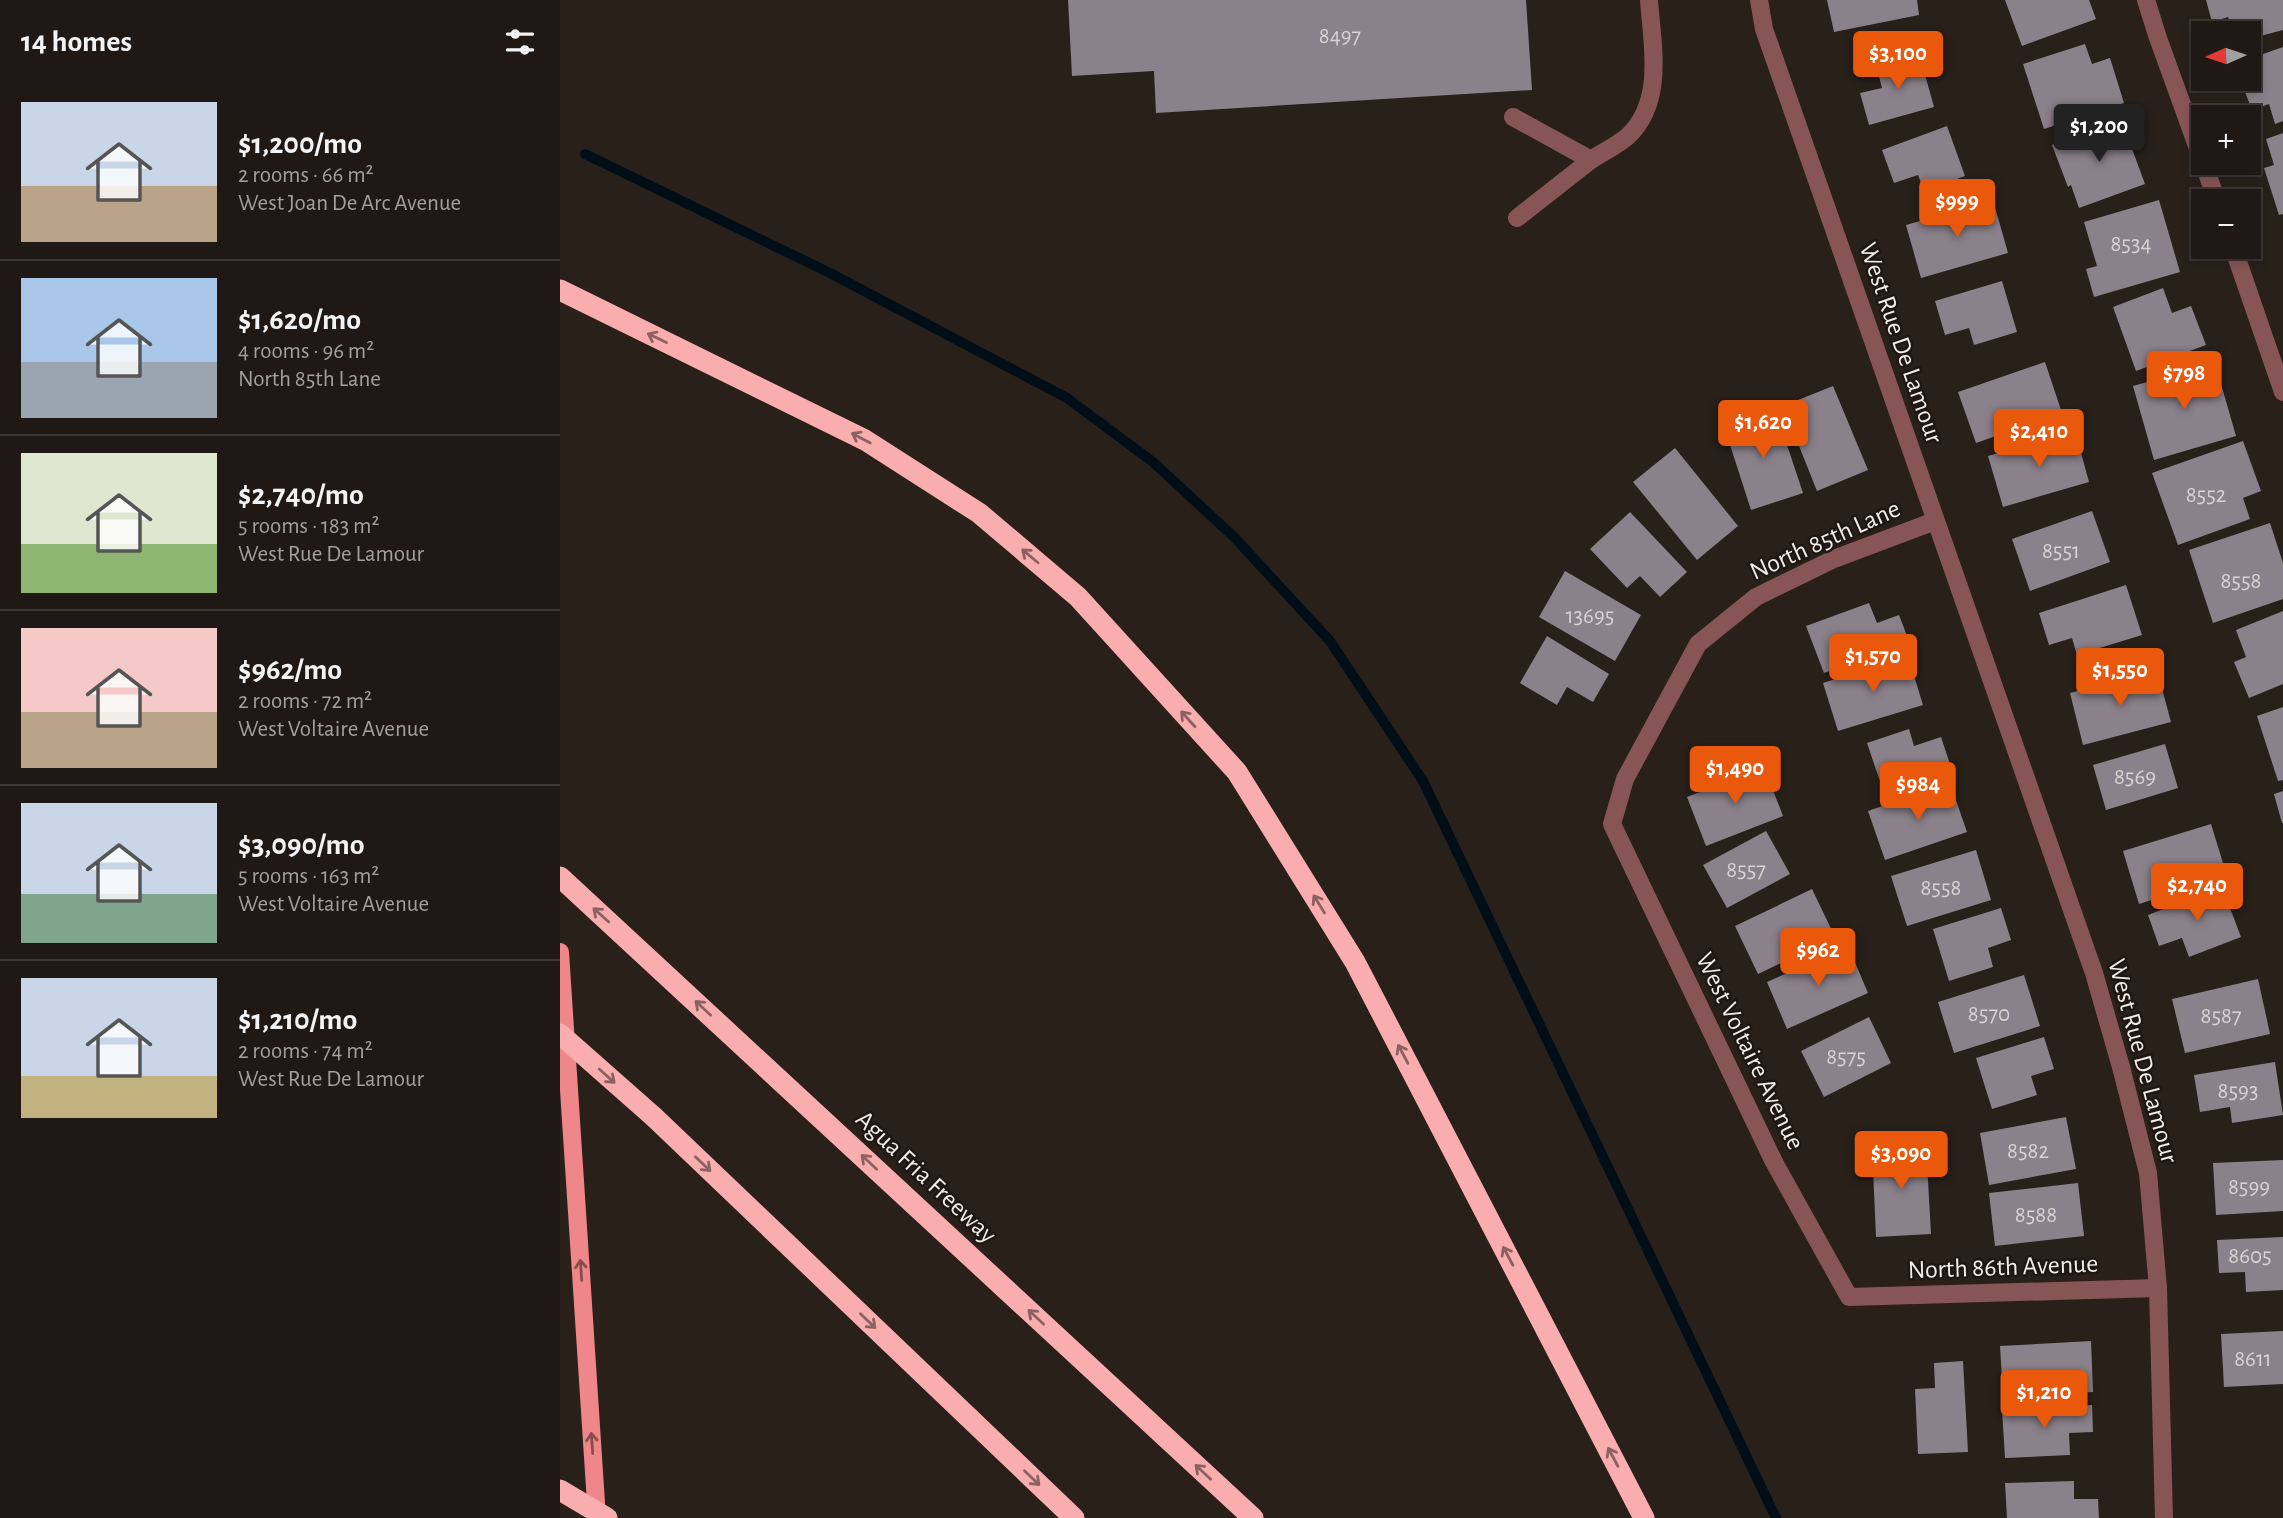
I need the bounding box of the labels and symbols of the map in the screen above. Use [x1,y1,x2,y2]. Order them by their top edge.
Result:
north arrow [2191,21,2261,91]
house number: 8497 [1319,25,1361,48]
pin: $3,100 [1841,32,1955,91]
pin: $1,200 [2042,104,2156,164]
pin: $999 [1916,180,1998,239]
house number: 8534 [2110,233,2152,256]
street label: West Rue De Lamour [1854,239,1948,447]
one-way arrow [647,330,668,344]
pin: $798 [2143,352,2225,411]
pin: $1,620 [1706,400,1820,460]
pin: $2,410 [1982,410,2096,469]
one-way arrow [851,431,872,444]
house number: 8552 [2186,484,2226,507]
street label: North 85th Lane [1746,495,1904,585]
house number: 8551 [2042,540,2080,563]
one-way arrow [1021,548,1039,564]
house number: 8558 [2220,570,2262,593]
house number: 13695 [1566,605,1614,628]
pin: $1,570 [1816,634,1930,694]
pin: $1,550 [2063,648,2177,708]
one-way arrow [1180,711,1197,728]
pin: $1,490 [1678,746,1792,806]
pin: $984 [1877,762,1959,822]
house number: 8569 [2114,766,2156,789]
house number: 8557 [1726,859,1766,882]
pin: $2,740 [2140,864,2254,923]
house number: 8558 [1920,877,1962,900]
one-way arrow [1311,895,1325,915]
one-way arrow [593,906,610,923]
pin: $962 [1777,928,1859,988]
street label: West Voltaire Avenue [1691,948,1809,1154]
street label: West Rue De Lamour [2103,956,2183,1167]
one-way arrow [695,999,712,1016]
house number: 8570 [1968,1003,2010,1026]
house number: 8587 [2200,1005,2242,1028]
one-way arrow [1395,1044,1409,1065]
house number: 8575 [1826,1046,1866,1069]
one-way arrow [598,1067,615,1084]
house number: 8593 [2218,1080,2258,1103]
street label: Agua Fria Freeway [851,1106,1001,1248]
pin: $3,090 [1844,1132,1958,1191]
house number: 8582 [2007,1140,2049,1163]
one-way arrow [861,1154,878,1171]
one-way arrow [694,1156,711,1173]
house number: 8599 [2228,1176,2270,1199]
house number: 8588 [2015,1204,2057,1227]
house number: 8605 [2228,1245,2272,1268]
one-way arrow [1500,1246,1514,1267]
street label: North 86th Avenue [1907,1251,2099,1283]
one-way arrow [574,1259,587,1281]
one-way arrow [1027,1309,1045,1325]
one-way arrow [859,1313,876,1330]
house number: 8611 [2234,1348,2272,1371]
pin: $1,210 [1987,1370,2101,1430]
one-way arrow [585,1432,598,1455]
one-way arrow [1606,1448,1620,1468]
one-way arrow [1195,1463,1212,1480]
one-way arrow [1023,1470,1040,1487]

